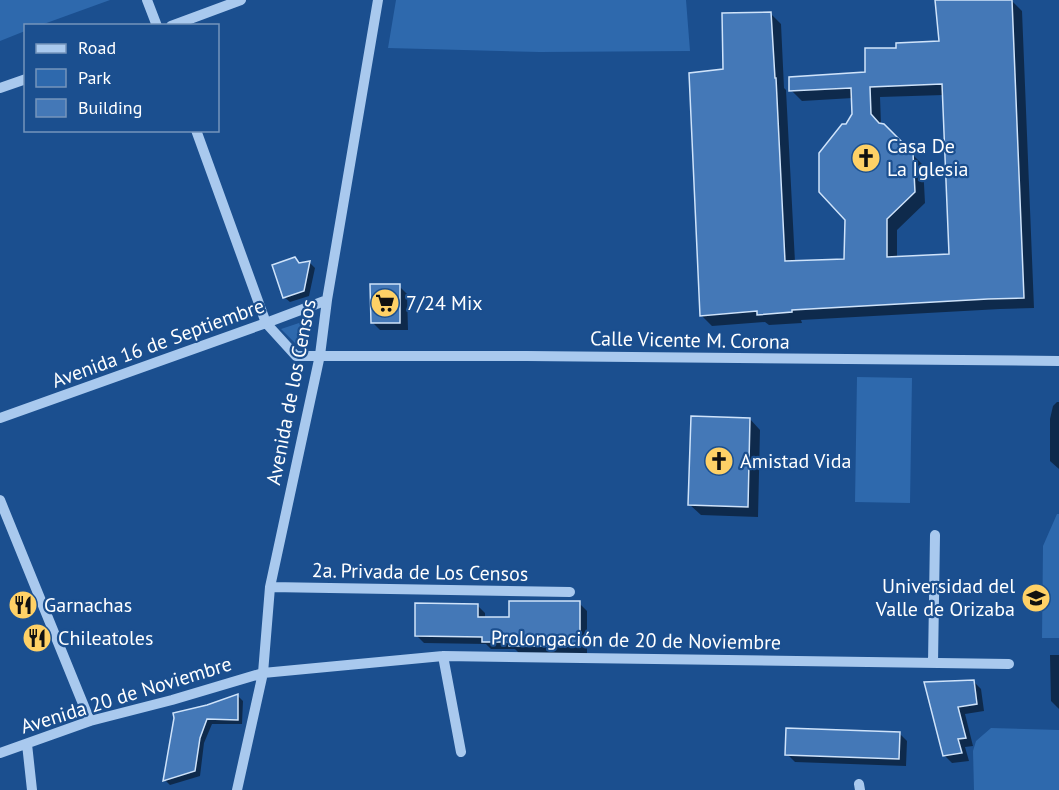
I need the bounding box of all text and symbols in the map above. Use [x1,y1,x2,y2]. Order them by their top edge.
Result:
legend [24,24,219,132]
text: Road [78,36,116,59]
text: Park [78,66,111,89]
text: Building [78,96,142,119]
place label: Casa De La Iglesia [887,133,968,182]
church icon: Casa De La Iglesia [850,142,882,174]
supermarket icon: 7/24 Mix [369,287,401,319]
place label: 7/24 Mix [406,290,483,316]
street label: Avenida 16 de Septiembre [48,292,268,394]
street label: Avenida de los Censos [260,297,322,487]
street label: Calle Vicente M. Corona [590,325,790,355]
church icon: Amistad Vida [703,445,735,477]
place label: Amistad Vida [740,448,851,474]
street label: 2a. Privada de Los Censos [312,557,528,587]
place label: Universidad del Valle de Orizaba [875,573,1015,622]
school or university icon: Universidad del Valle de Orizaba [1020,582,1052,614]
restaurant icon: Garnachas [7,589,39,621]
place label: Garnachas [44,592,132,618]
restaurant icon: Chileatoles [21,622,53,654]
street label: Prolongación de 20 de Noviembre [491,624,781,656]
place label: Chileatoles [58,625,153,651]
street label: Avenida 20 de Noviembre [17,650,235,740]

